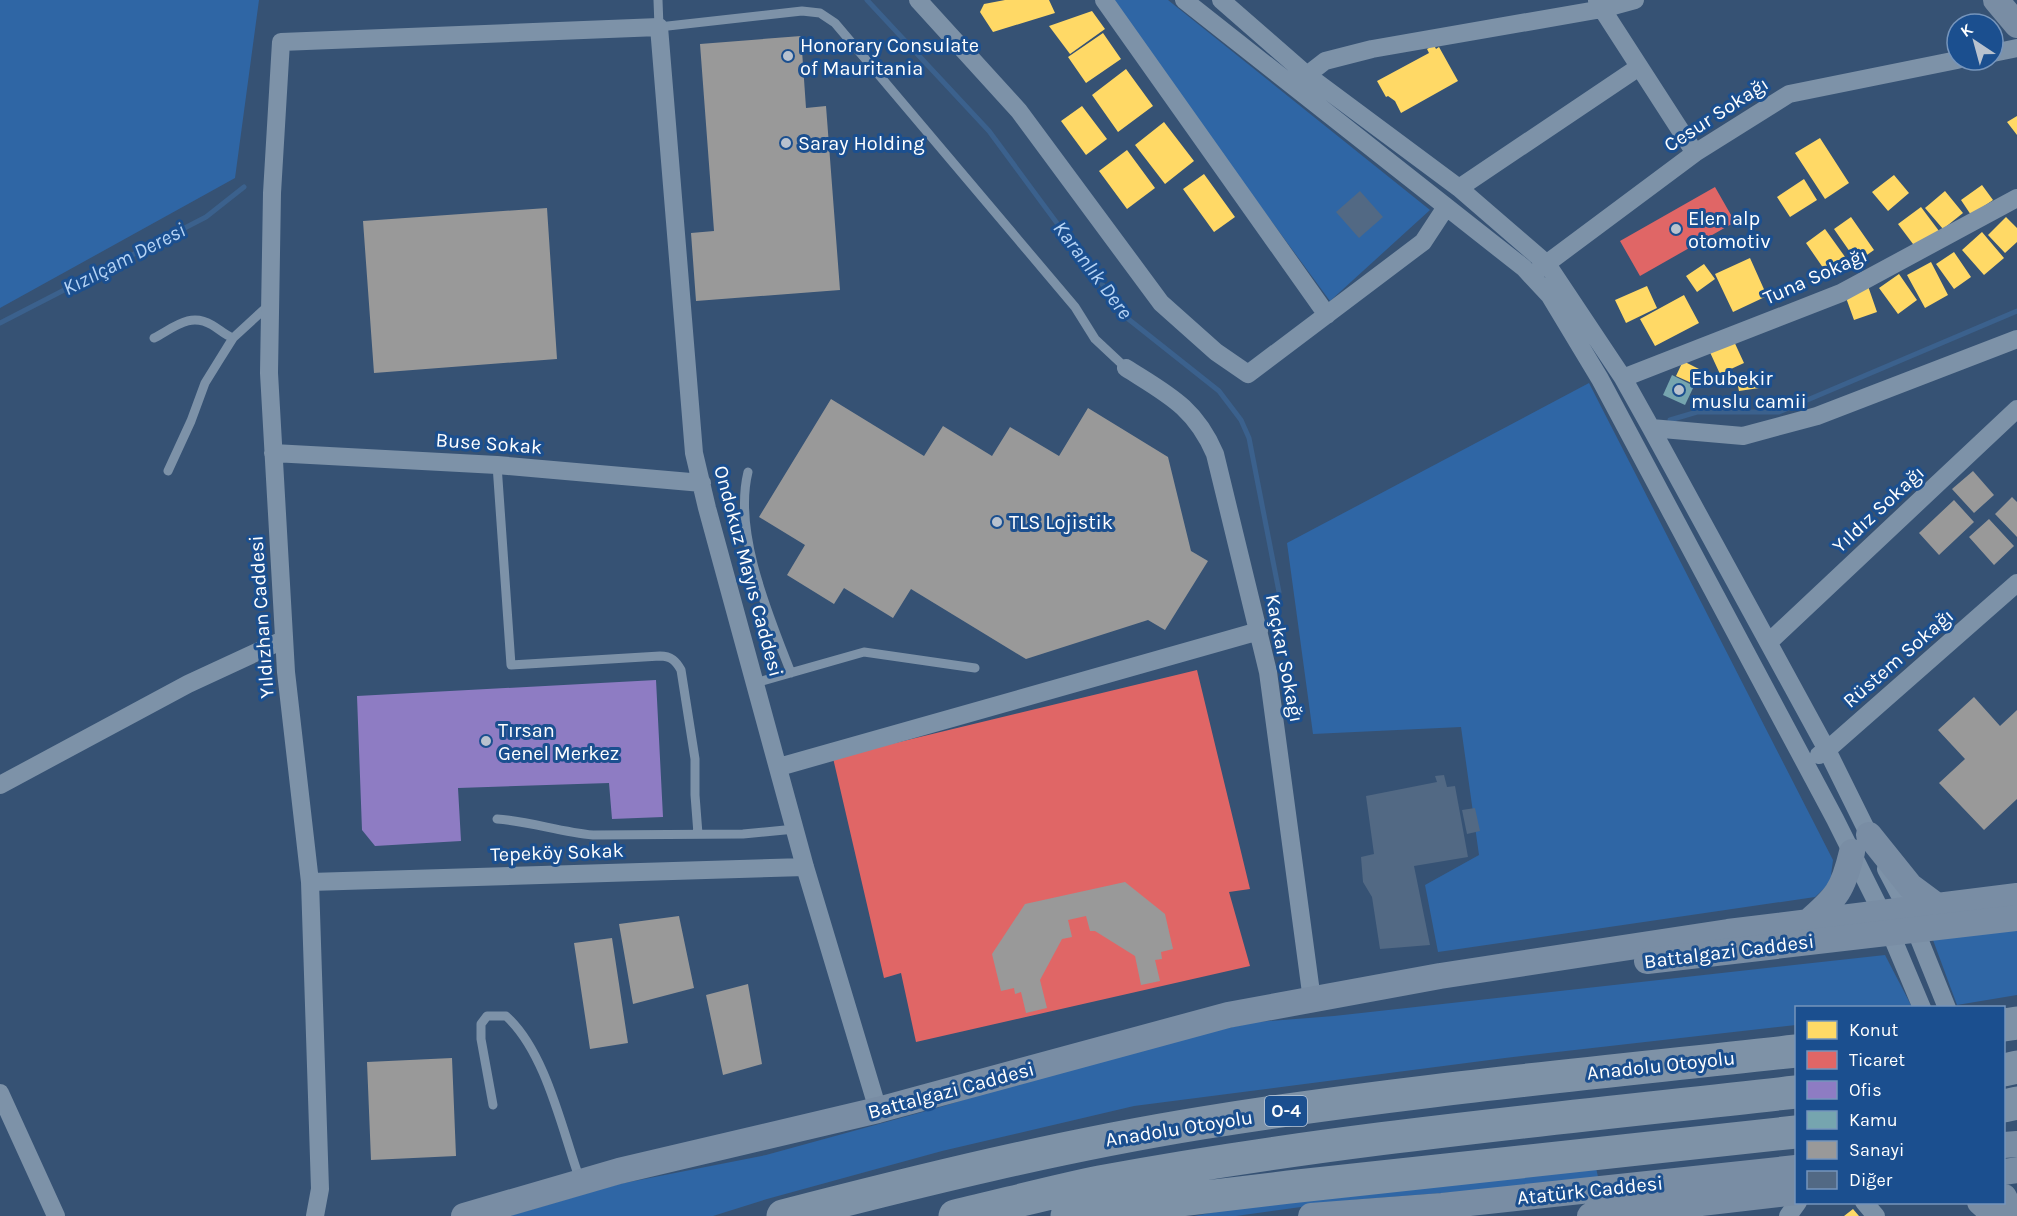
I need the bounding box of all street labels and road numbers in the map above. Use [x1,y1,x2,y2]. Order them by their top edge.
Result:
street label: Cesur Sokağı [1660,72,1773,157]
street label: Tuna Sokağı [1760,243,1871,310]
street label: Buse Sokak [435,428,543,459]
street label: Yıldız Sokağı [1828,461,1929,558]
street label: Ondokuz Mayıs Caddesi [709,463,788,679]
street label: Yıldızhan Caddesi [244,535,279,699]
street label: Kaçkar Sokağı [1261,592,1308,724]
street label: Rüstem Sokağı [1838,604,1958,713]
street label: Tepeköy Sokak [490,839,624,866]
street label: Battalgazi Caddesi [1643,930,1815,973]
street label: Anadolu Otoyolu [1586,1046,1736,1085]
street label: Battalgazi Caddesi [865,1057,1037,1124]
road number: O-4 [1265,1096,1307,1126]
street label: Anadolu Otoyolu [1104,1105,1255,1152]
street label: Atatürk Caddesi [1516,1171,1664,1210]

